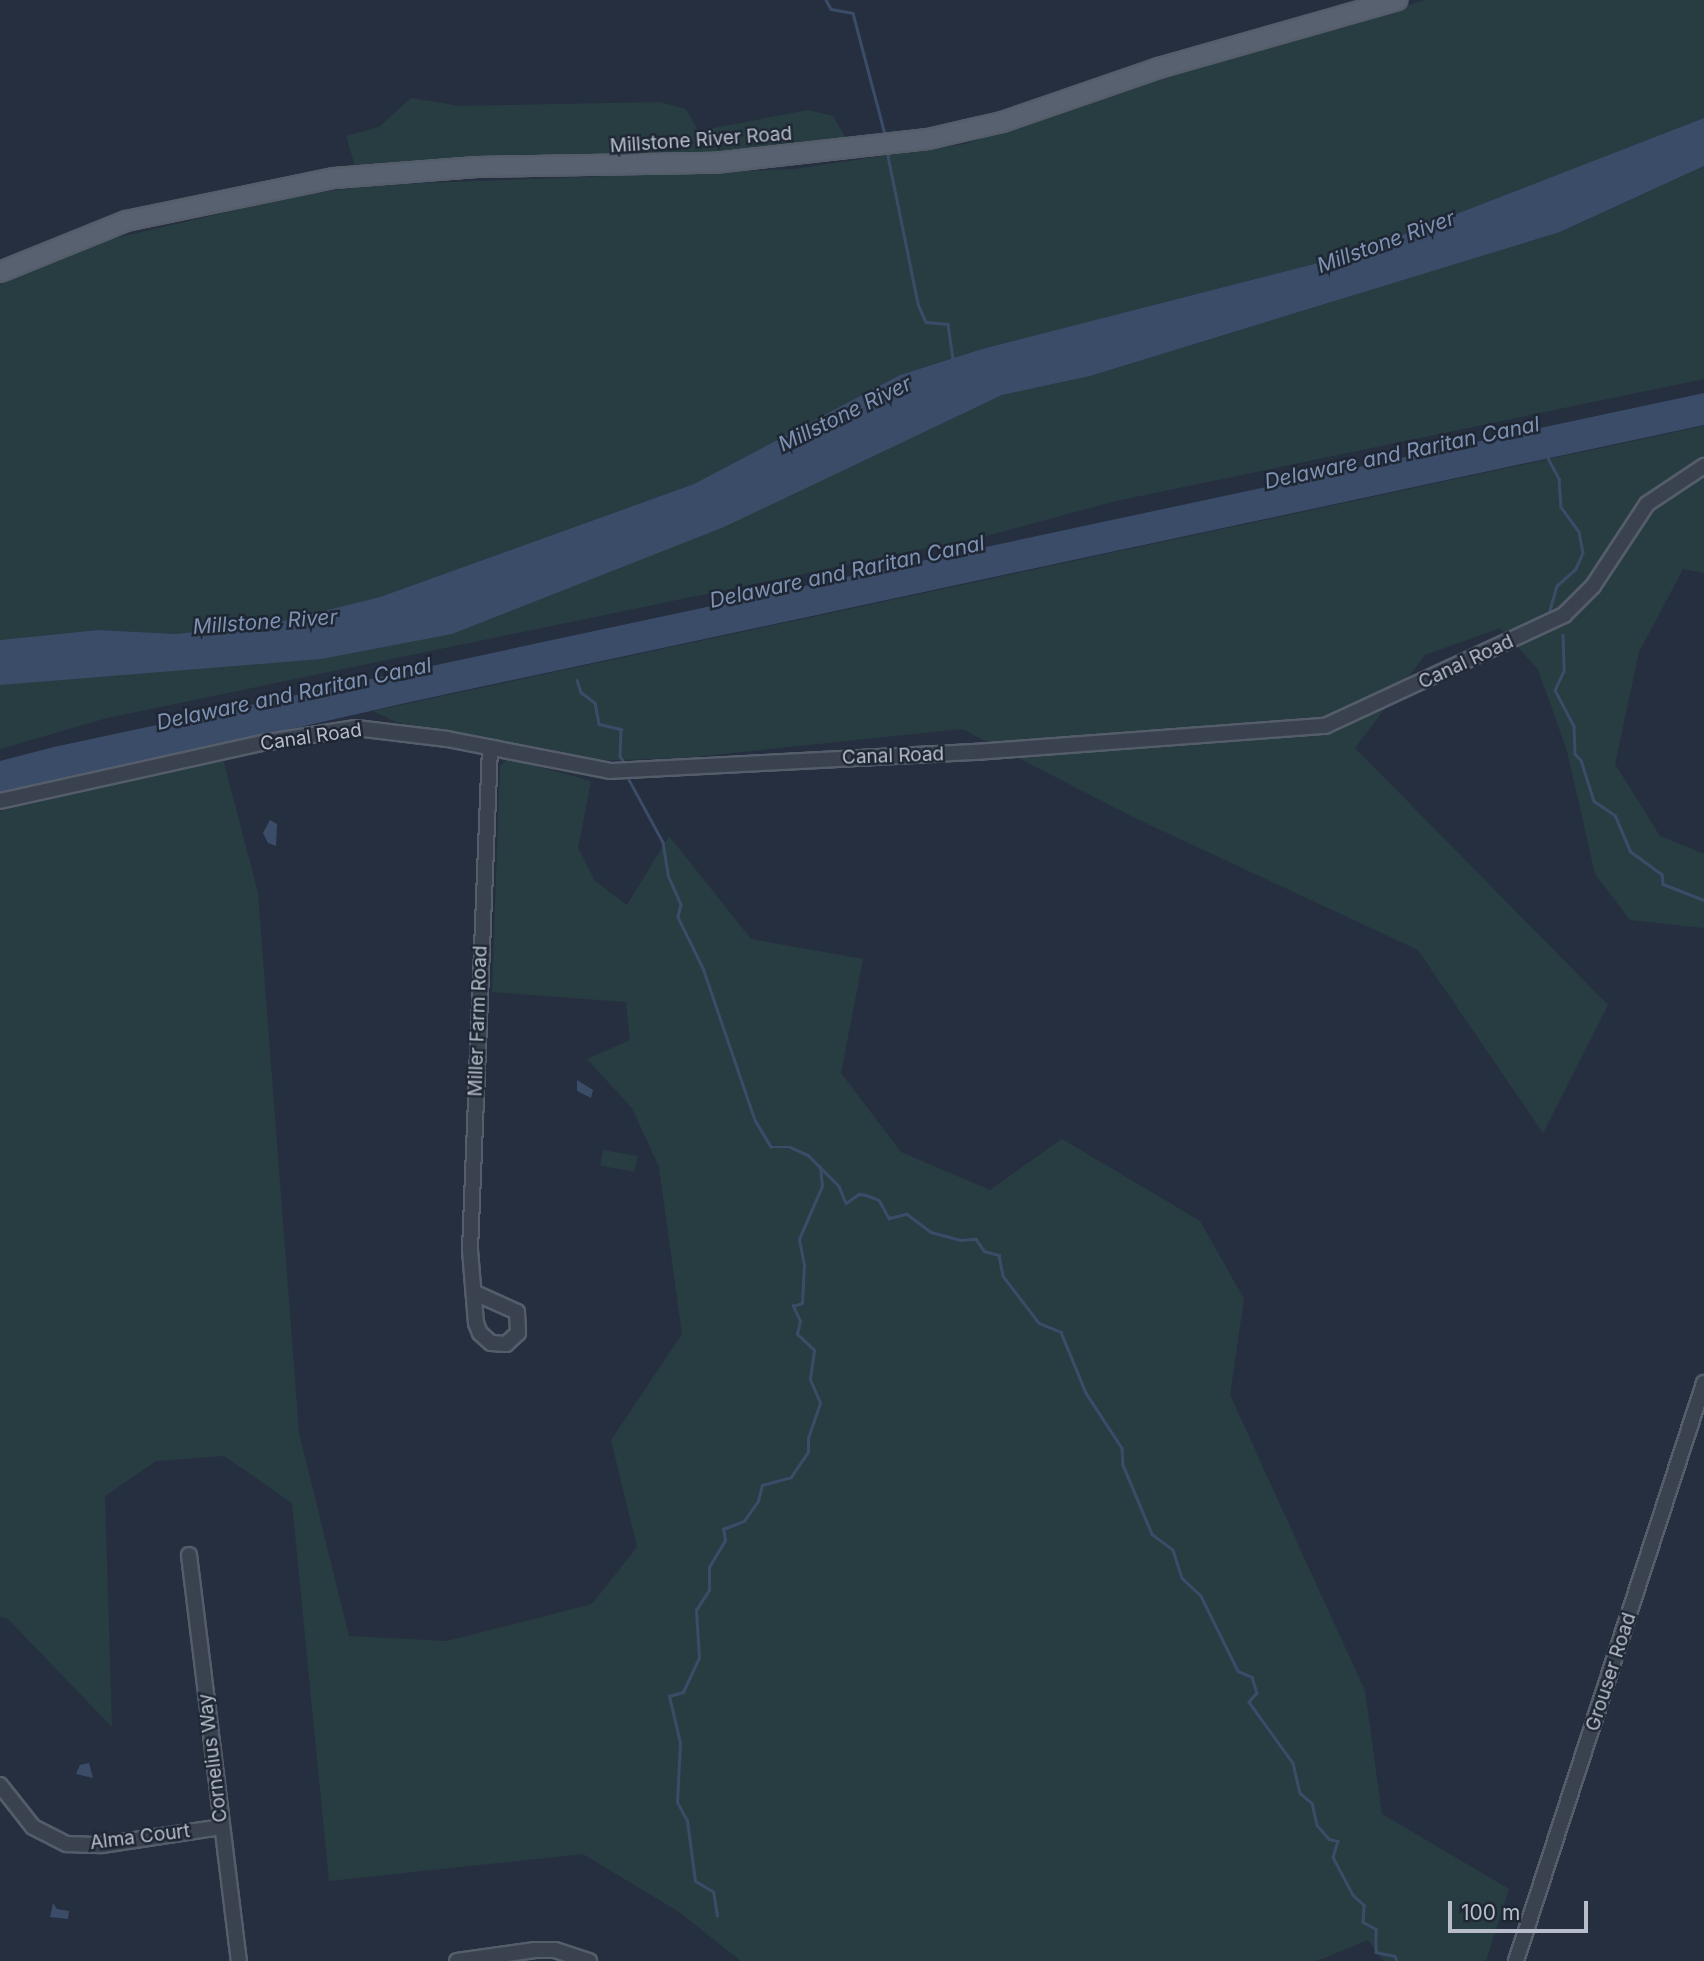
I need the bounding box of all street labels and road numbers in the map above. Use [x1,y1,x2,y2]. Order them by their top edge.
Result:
street label: Millstone River Road [609,122,793,158]
street label: Canal Road [1415,630,1517,694]
street label: Canal Road [259,719,363,755]
street label: Canal Road [842,743,944,769]
street label: Miller Farm Road [464,945,492,1097]
street label: Grouser Road [1581,1610,1641,1734]
street label: Cornelius Way [194,1692,232,1824]
street label: Alma Court [89,1820,191,1854]

